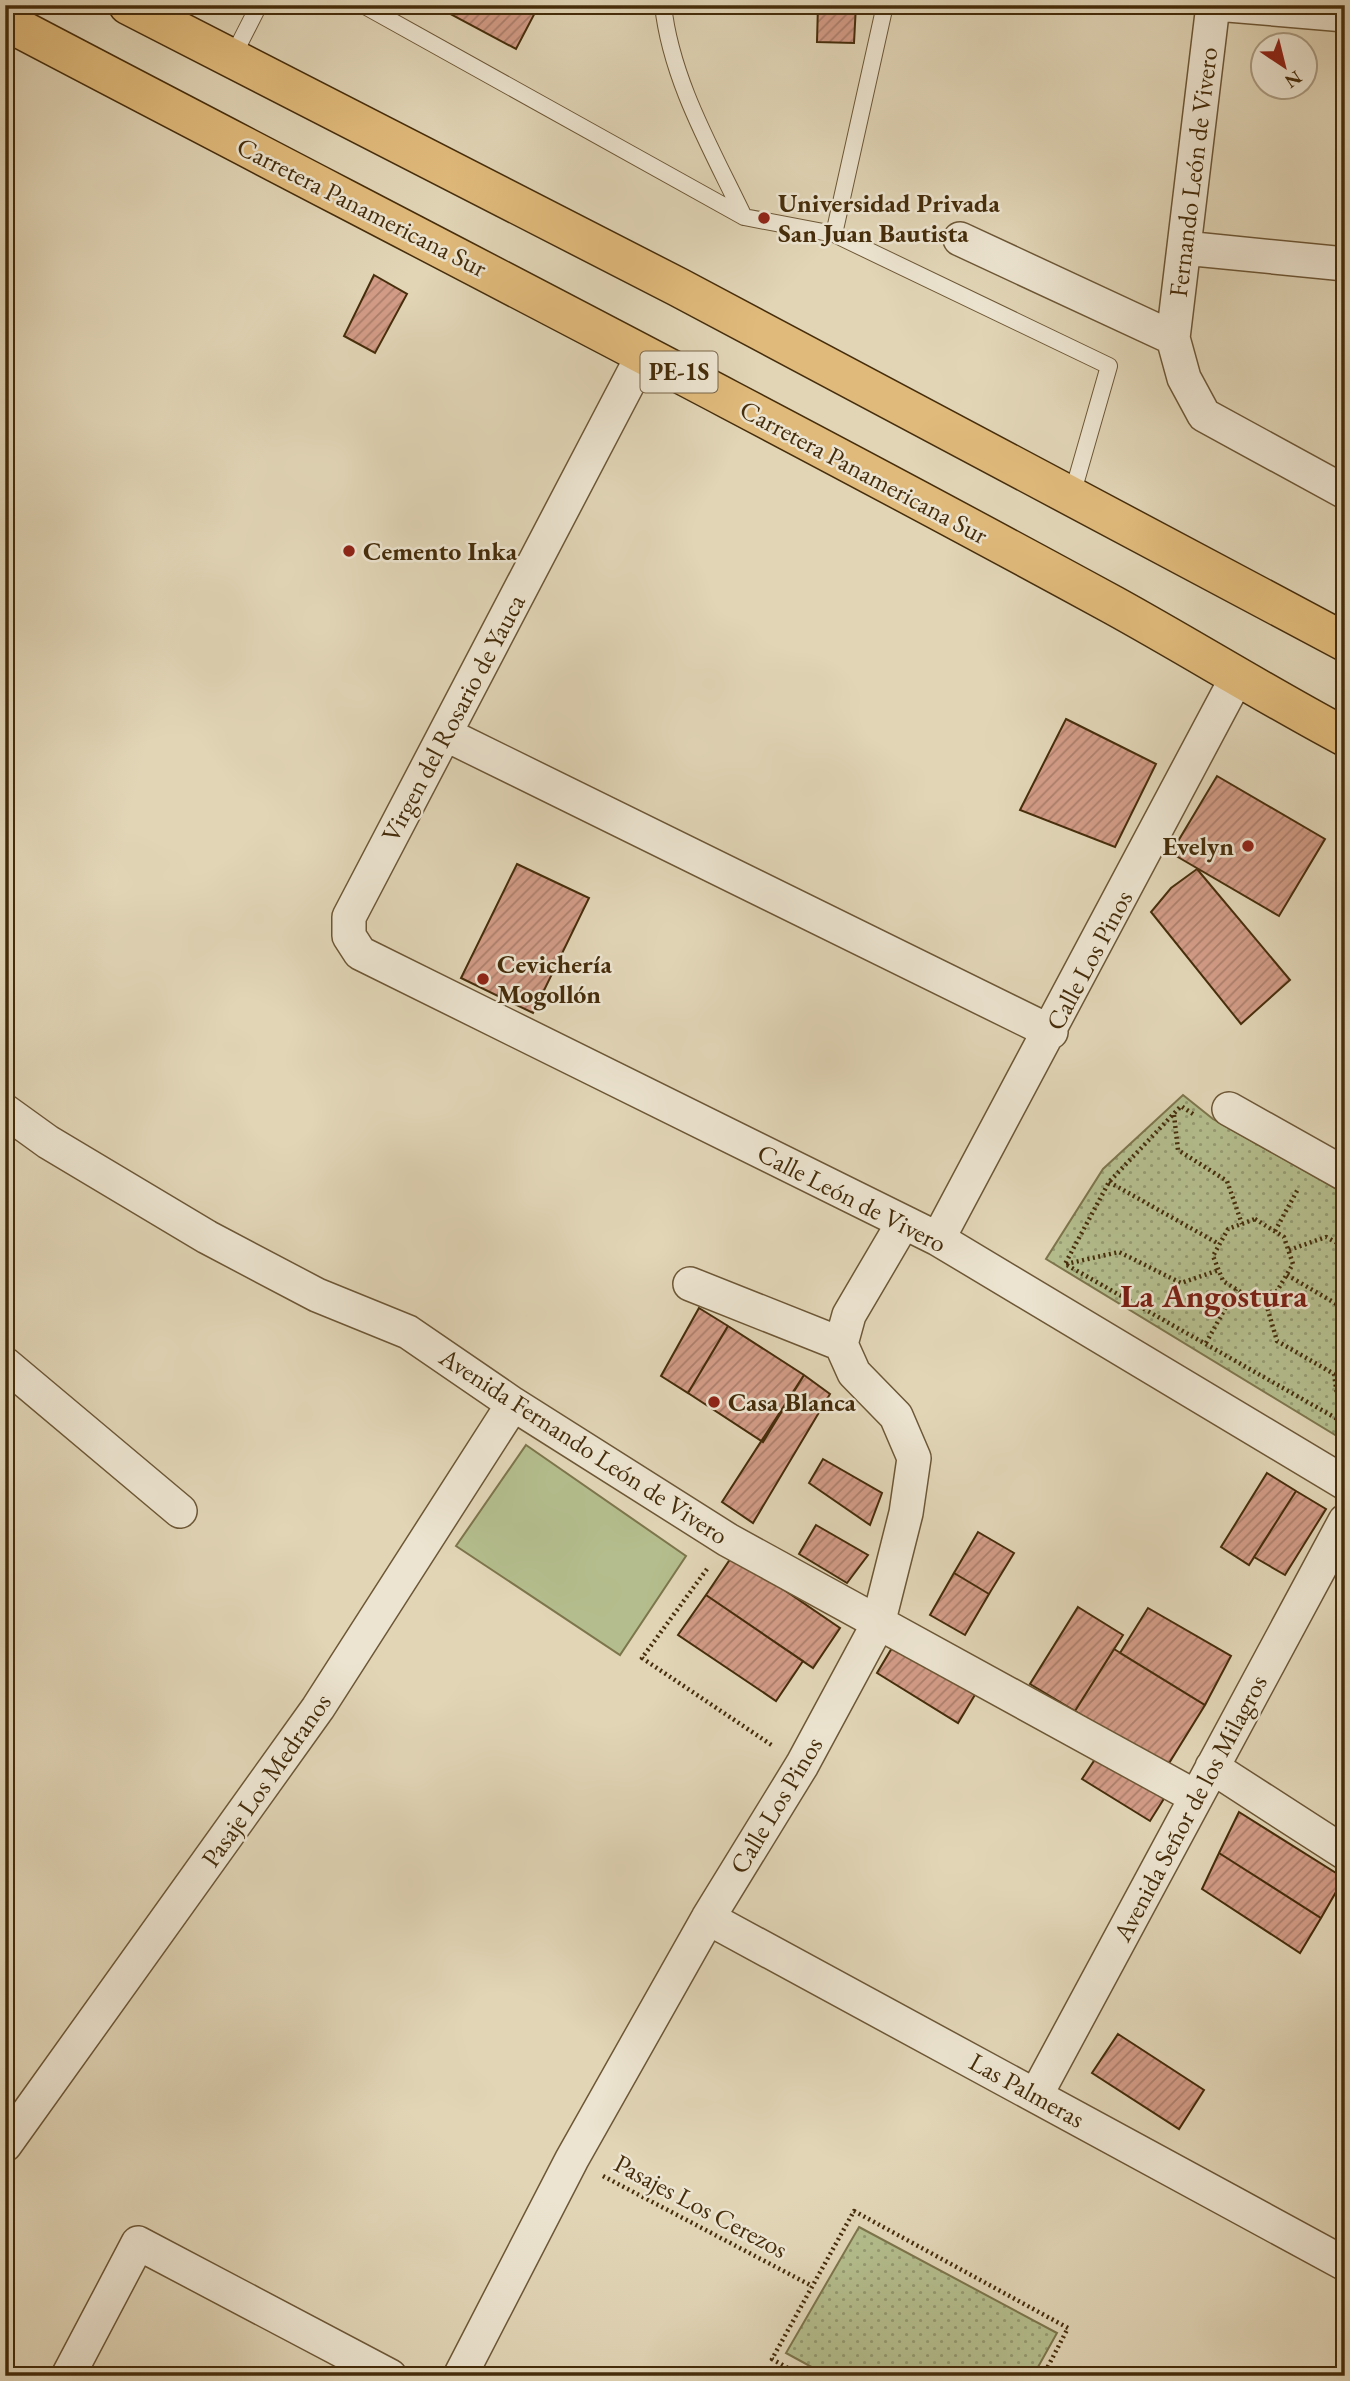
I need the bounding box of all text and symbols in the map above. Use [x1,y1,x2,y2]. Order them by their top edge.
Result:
north arrow [1248,32,1318,102]
street label: Fernando León de Vivero [1161,45,1225,299]
text: N [1279,65,1307,95]
street label: Carretera Panamericana Sur [231,129,493,285]
place label: Universidad Privada San Juan Bautista [778,186,1000,250]
marker: Universidad Privada San Juan Bautista [756,210,772,226]
road number: PE-1S [640,352,718,393]
street label: Carretera Panamericana Sur [734,392,994,552]
place label: Cemento Inka [363,534,518,568]
marker: Cemento Inka [341,543,357,559]
street label: Virgen del Rosario de Yauca [373,588,533,848]
place label: Evelyn [1163,829,1234,863]
marker: Evelyn [1240,838,1256,854]
street label: Calle Los Pinos [1038,884,1140,1036]
place label: Cevichería Mogollón [497,947,612,1011]
marker: Cevichería Mogollón [475,971,491,987]
street label: Calle León de Vivero [752,1136,952,1260]
district label: La Angostura [1120,1274,1308,1317]
street label: Avenida Fernando León de Vivero [432,1339,735,1552]
place label: Casa Blanca [728,1385,856,1419]
marker: Casa Blanca [706,1394,722,1410]
street label: Avenida Señor de los Milagros [1105,1669,1275,1948]
street label: Pasaje Los Medranos [193,1686,339,1874]
street label: Calle Los Pinos [722,1730,830,1880]
street label: Las Palmeras [963,2044,1091,2136]
street label: Pasajes Los Cerezos [608,2146,794,2266]

